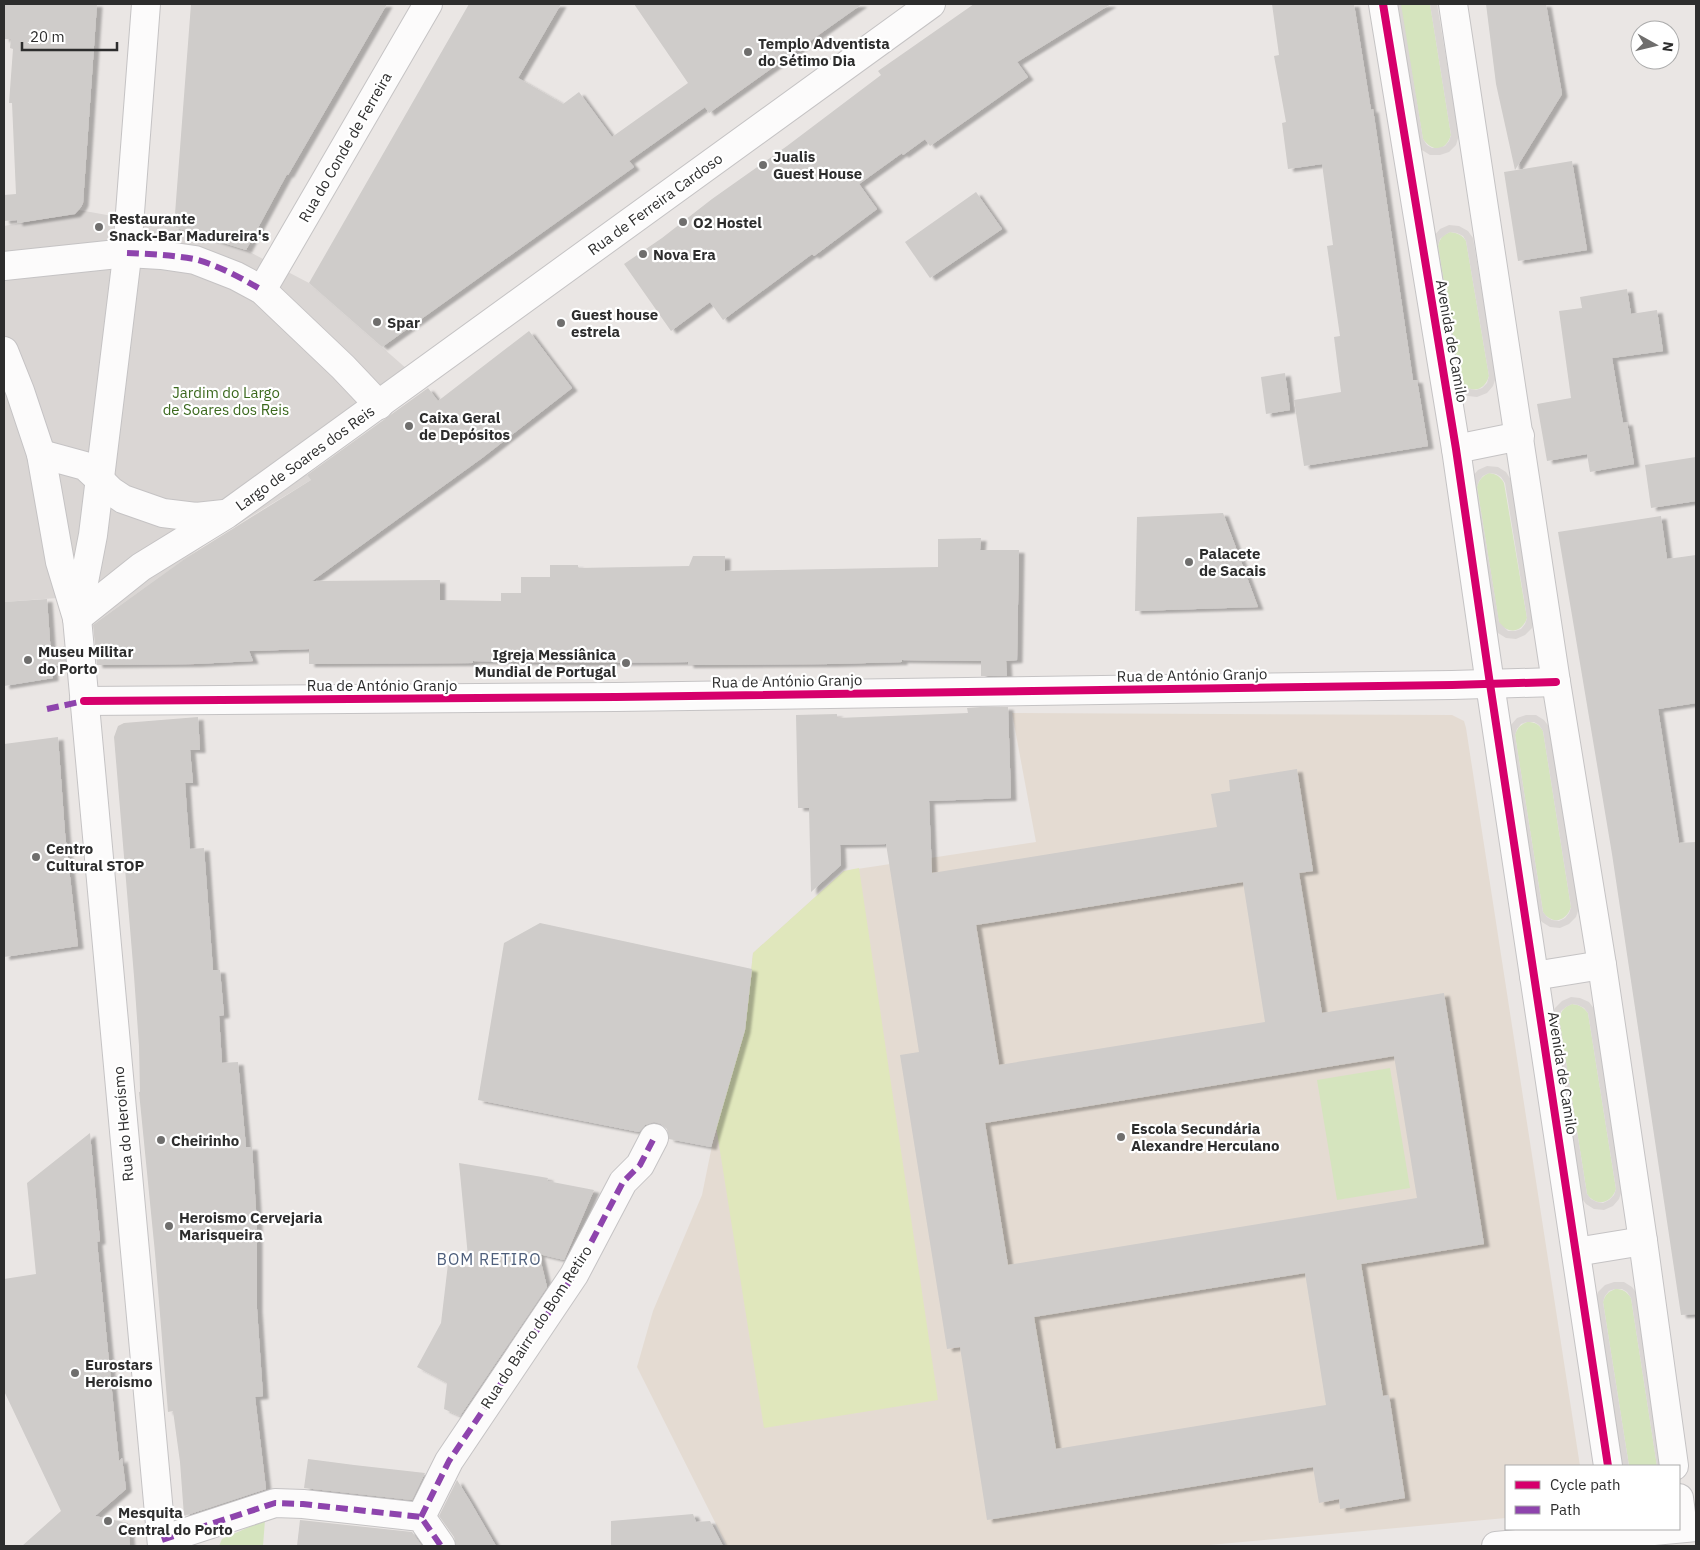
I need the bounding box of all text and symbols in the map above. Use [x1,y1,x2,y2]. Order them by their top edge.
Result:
scale bar [22,20,118,52]
north arrow [1630,20,1680,70]
text: 20 m [30,27,65,46]
place label: Templo Adventista do Sétimo Dia [758,34,890,70]
text: N [1658,41,1677,53]
marker: Templo Adventista do Sétimo Dia [742,46,754,58]
street label: Rua do Conde de Ferreira [294,69,396,225]
place label: Jualis Guest House [773,147,862,183]
street label: Rua de Ferreira Cardoso [584,149,726,259]
marker: Jualis Guest House [757,159,769,171]
place label: Restaurante Snack-Bar Madureira's [109,209,270,245]
place label: O2 Hostel [693,213,762,232]
marker: O2 Hostel [677,216,689,228]
marker: Restaurante Snack-Bar Madureira's [93,221,105,233]
place label: Nova Era [653,245,716,264]
marker: Nova Era [637,248,649,260]
street label: Avenida de Camilo [1432,278,1472,404]
place label: Guest house estrela [571,305,658,341]
place label: Spar [387,313,420,332]
marker: Spar [371,316,383,328]
marker: Guest house estrela [555,317,567,329]
park label: Jardim do Largo de Soares dos Reis [163,383,289,419]
street label: Largo de Soares dos Reis [232,401,378,515]
place label: Caixa Geral de Depósitos [419,408,511,444]
marker: Caixa Geral de Depósitos [403,420,415,432]
place label: Palacete de Sacais [1199,544,1267,580]
marker: Palacete de Sacais [1183,556,1195,568]
place label: Museu Militar do Porto [38,642,133,678]
place label: Igreja Messiânica Mundial de Portugal [475,645,616,681]
marker: Museu Militar do Porto [22,654,34,666]
marker: Igreja Messiânica Mundial de Portugal [620,657,632,669]
street label: Rua de António Granjo [1117,664,1267,686]
street label: Rua de António Granjo [712,670,862,692]
street label: Rua de António Granjo [307,676,457,695]
place label: Centro Cultural STOP [46,839,144,875]
marker: Centro Cultural STOP [30,851,42,863]
street label: Avenida de Camilo [1544,1010,1582,1136]
street label: Rua do Heroísmo [109,1066,137,1182]
place label: Escola Secundária Alexandre Herculano [1131,1119,1279,1155]
place label: Cheirinho [171,1131,239,1150]
marker: Escola Secundária Alexandre Herculano [1115,1131,1127,1143]
marker: Cheirinho [155,1134,167,1146]
place label: Heroismo Cervejaria Marisqueira [179,1208,323,1244]
marker: Heroismo Cervejaria Marisqueira [163,1220,175,1232]
street label: Rua do Bairro do Bom Retiro [476,1242,596,1412]
district label: BOM RETIRO [437,1249,541,1269]
place label: Eurostars Heroismo [85,1355,153,1391]
marker: Eurostars Heroismo [69,1367,81,1379]
legend [1505,1465,1680,1530]
text: Cycle path [1550,1475,1621,1494]
text: Path [1550,1500,1581,1519]
place label: Mesquita Central do Porto [118,1503,233,1539]
marker: Mesquita Central do Porto [102,1515,114,1527]

